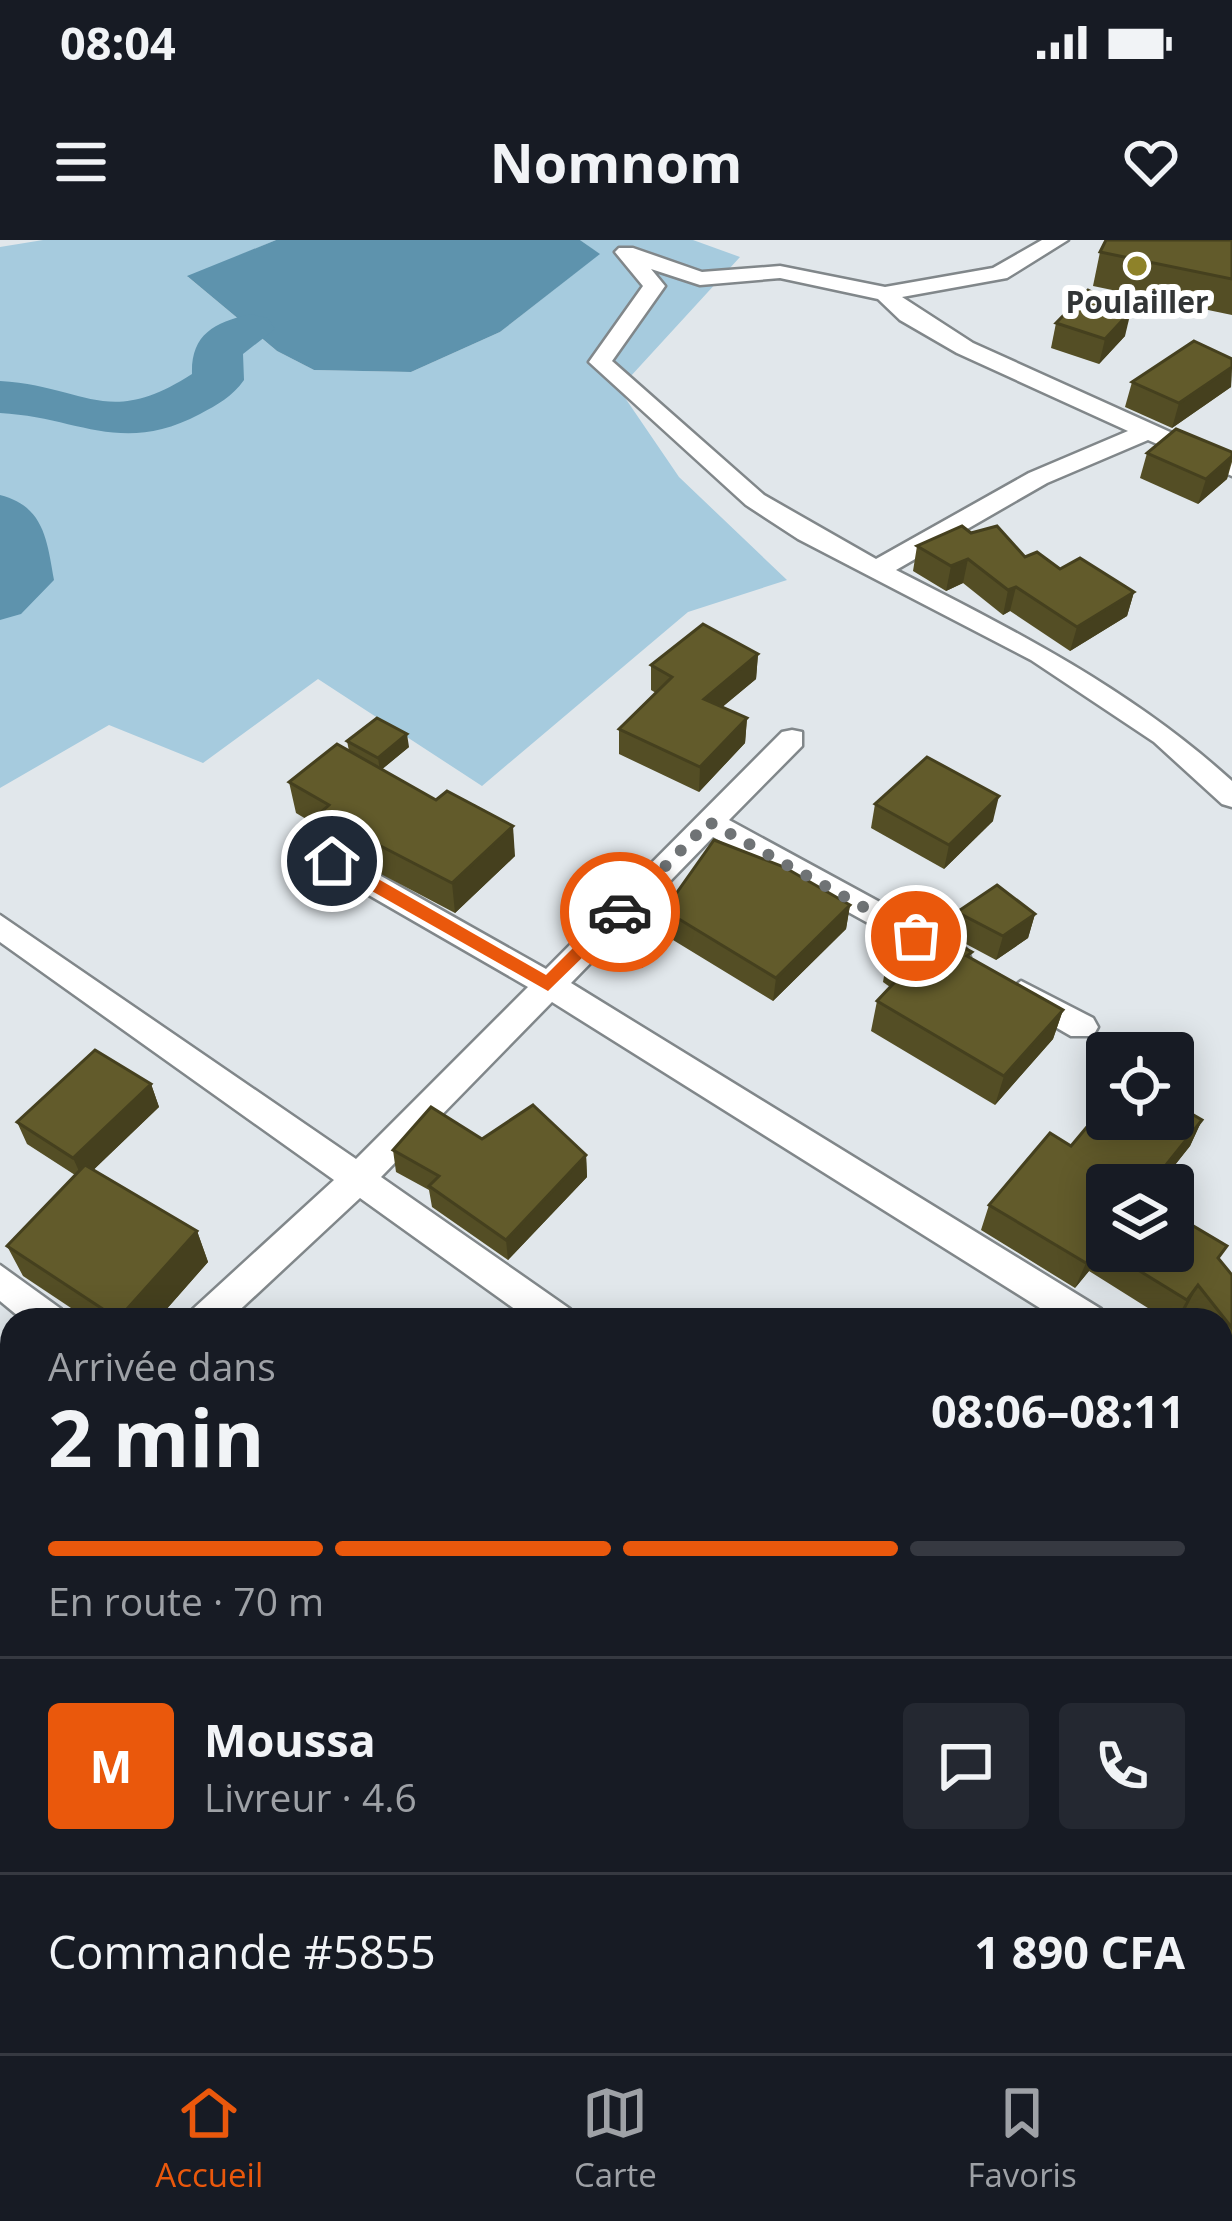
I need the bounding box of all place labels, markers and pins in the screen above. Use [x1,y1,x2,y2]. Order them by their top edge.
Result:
marker: Poulailler [1124,253,1150,279]
place label: Poulailler [1065,281,1209,322]
pin [281,810,383,912]
pin [865,885,967,987]

